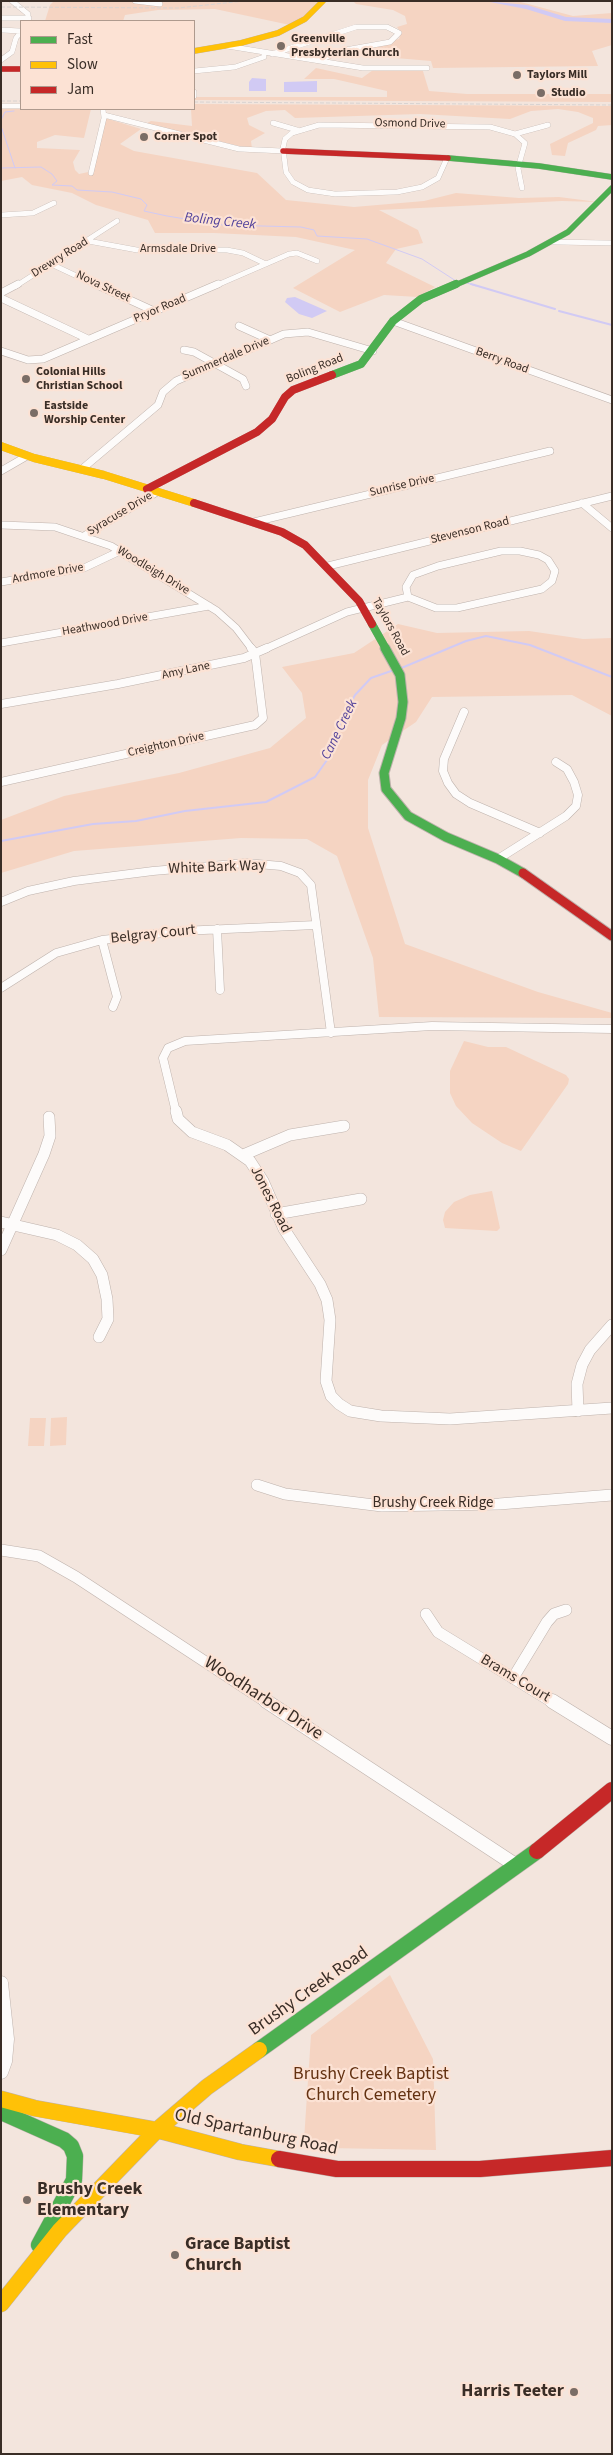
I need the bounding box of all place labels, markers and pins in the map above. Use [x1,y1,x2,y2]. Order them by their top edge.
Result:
place label: Greenville Presbyterian Church [291,32,399,60]
marker: Greenville Presbyterian Church [275,40,287,52]
place label: Taylors Mill [527,68,587,82]
marker: Taylors Mill [511,69,523,81]
place label: Studio [551,86,586,100]
marker: Studio [535,87,547,99]
place label: Corner Spot [154,130,217,144]
marker: Corner Spot [138,131,150,143]
place label: Colonial Hills Christian School [36,365,122,393]
marker: Colonial Hills Christian School [20,373,32,385]
place label: Eastside Worship Center [44,399,125,427]
marker: Eastside Worship Center [28,407,40,419]
place label: Brushy Creek Elementary [37,2179,142,2222]
marker: Brushy Creek Elementary [21,2194,33,2206]
place label: Grace Baptist Church [185,2234,290,2276]
marker: Grace Baptist Church [169,2249,181,2261]
place label: Harris Teeter [461,2381,564,2403]
marker: Harris Teeter [568,2386,580,2398]

